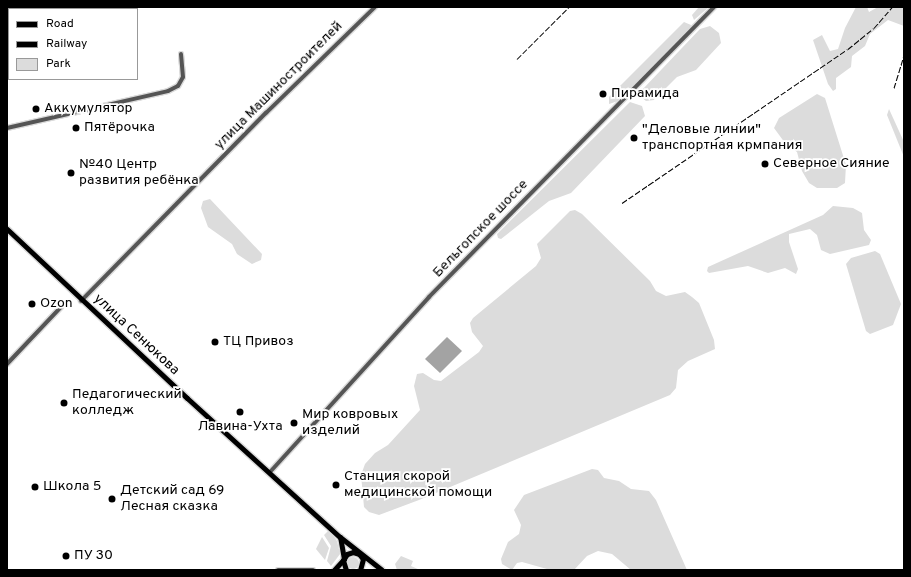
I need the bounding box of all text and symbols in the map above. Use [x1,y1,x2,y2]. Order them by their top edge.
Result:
legend [8,8,138,80]
text: Road [46,16,74,32]
street label: улица Машиностроителей [211,18,347,154]
text: Railway [46,36,87,52]
text: Park [46,56,71,72]
place label: Пирамида [611,86,679,102]
marker: Пирамида [598,89,608,99]
place label: Аккумулятор [44,101,133,117]
marker: Аккумулятор [31,104,41,114]
place label: Пятёрочка [84,120,155,136]
place label: "Деловые линии" транспортная крмпания [642,122,802,154]
marker: Пятёрочка [71,123,81,133]
marker: "Деловые линии" транспортная крмпания [629,133,639,143]
place label: Северное Сияние [773,156,890,172]
place label: №40 Центр развития ребёнка [79,157,199,190]
marker: Северное Сияние [760,159,770,169]
marker: №40 Центр развития ребёнка [66,168,76,178]
street label: Бельгопское шоссе [430,177,532,281]
street label: улица Сенюкова [90,291,182,379]
place label: Ozon [40,296,73,312]
marker: Ozon [27,299,37,309]
place label: ТЦ Привоз [223,334,294,350]
marker: ТЦ Привоз [210,337,220,347]
place label: Педагогический колледж [72,387,182,420]
marker: Педагогический колледж [59,398,69,408]
marker: Лавина-Ухта [235,407,245,417]
place label: Мир ковровых изделий [302,407,398,440]
marker: Мир ковровых изделий [289,418,299,428]
place label: Лавина-Ухта [197,419,283,435]
place label: Станция скорой медицинской помощи [344,469,492,502]
place label: Школа 5 [43,479,101,495]
marker: Станция скорой медицинской помощи [331,480,341,490]
marker: Школа 5 [30,482,40,492]
place label: Детский сад 69 Лесная сказка [120,483,224,516]
marker: Детский сад 69 Лесная сказка [107,494,117,504]
place label: ПУ 30 [74,548,113,564]
marker: ПУ 30 [61,551,71,561]

